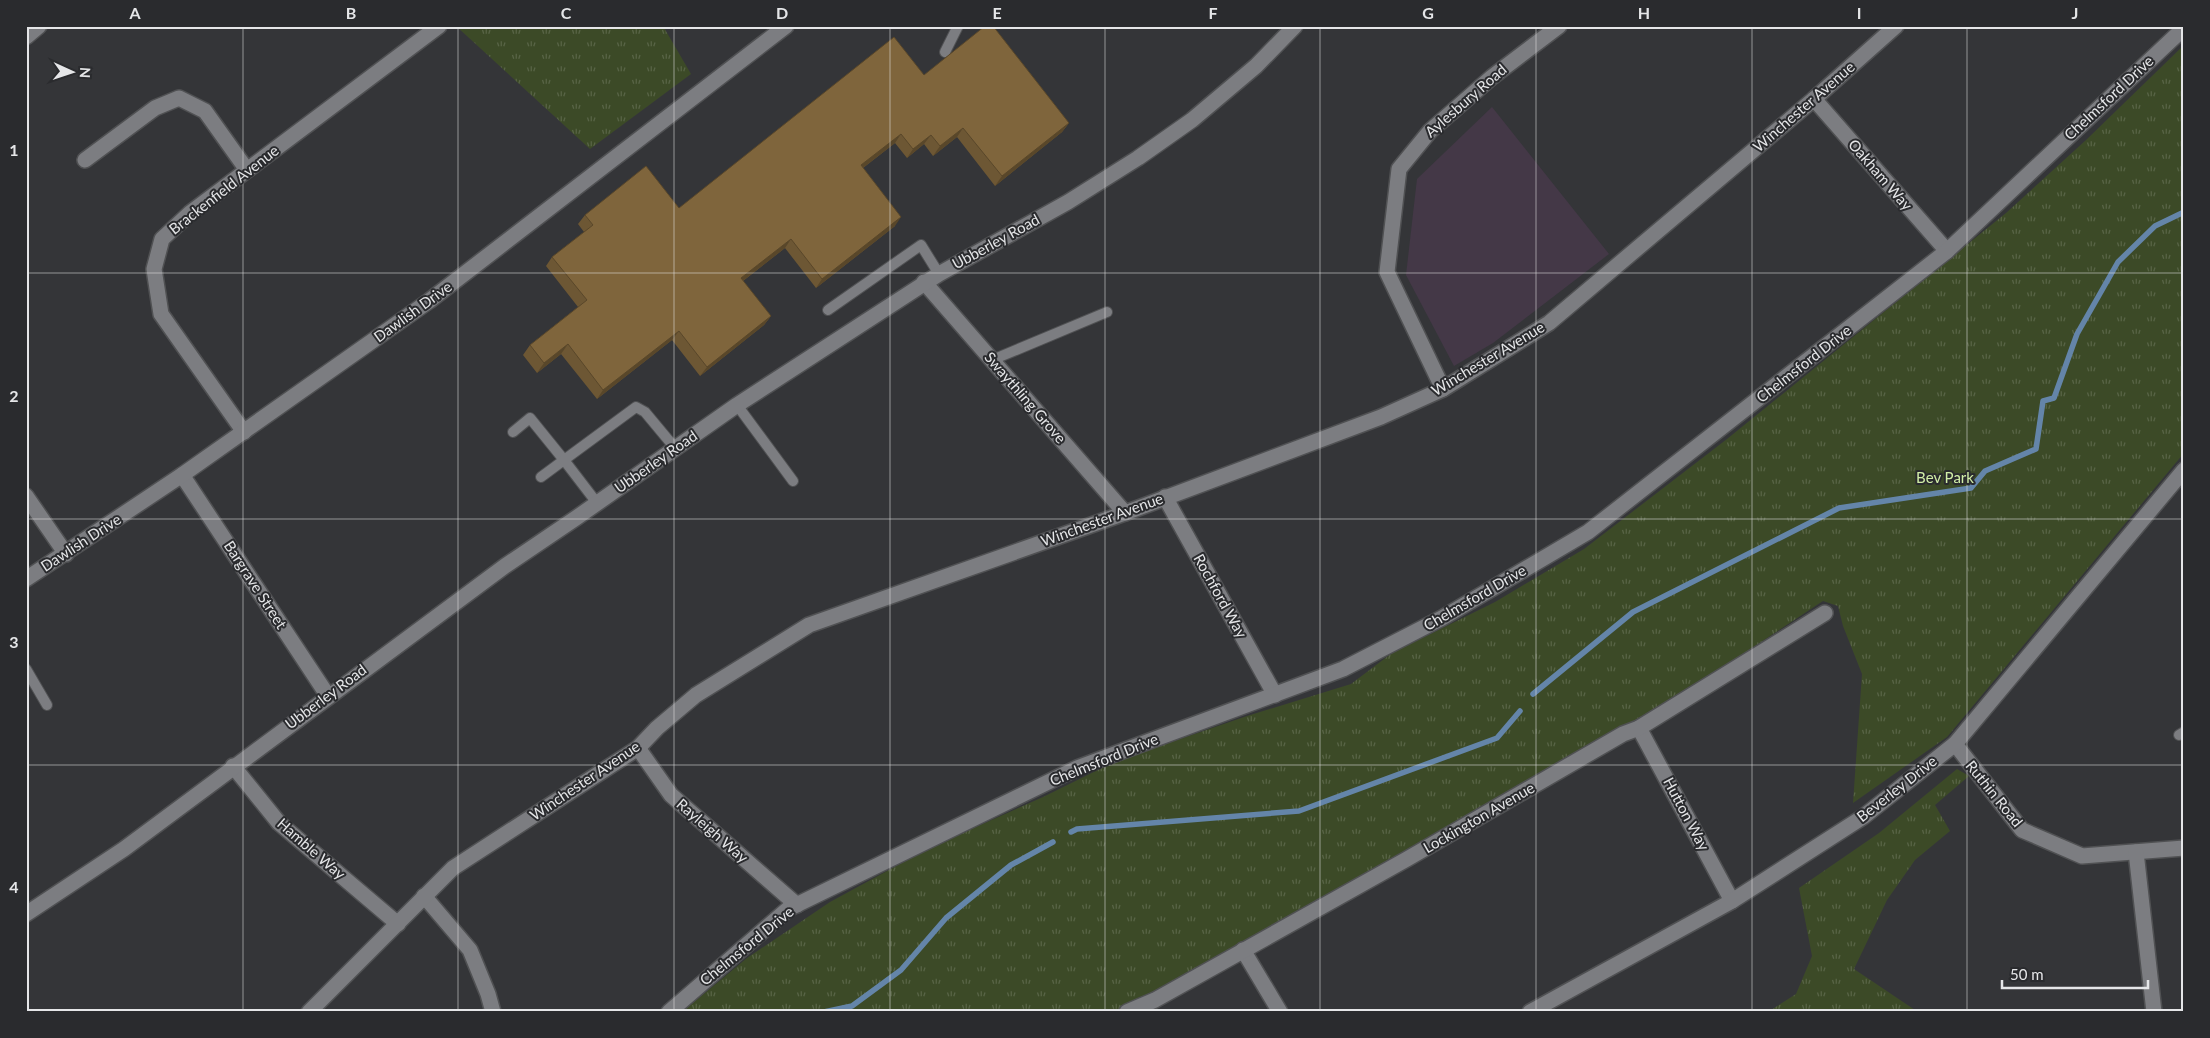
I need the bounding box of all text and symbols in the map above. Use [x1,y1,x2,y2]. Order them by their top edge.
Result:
text: A [128,3,141,22]
text: B [346,3,356,22]
text: C [561,3,572,22]
text: D [776,3,788,22]
text: E [992,3,1002,22]
text: F [1208,3,1218,22]
text: G [1422,3,1434,22]
text: H [1638,3,1650,22]
text: I [1857,3,1861,22]
text: J [2072,3,2078,22]
north arrow [48,48,98,98]
street label: Chelmsford Drive [2060,51,2157,143]
street label: Winchester Avenue [1749,57,1858,155]
street label: Aylesbury Road [1421,60,1510,140]
text: N [77,67,94,79]
street label: Oakham Way [1845,135,1917,214]
text: 1 [9,140,19,159]
street label: Brackenfield Avenue [165,141,282,238]
street label: Ubberley Road [949,210,1042,272]
street label: Dawlish Drive [370,277,455,346]
street label: Winchester Avenue [1428,317,1547,399]
street label: Chelmsford Drive [1752,321,1854,406]
street label: Swaythling Grove [981,348,1070,447]
text: 2 [9,386,19,405]
street label: Ubberley Road [611,426,700,496]
park label: Bev Park [1916,468,1974,486]
street label: Winchester Avenue [1038,489,1165,550]
street label: Dawlish Drive [37,510,124,575]
street label: Bargrave Street [221,537,291,632]
street label: Rochford Way [1190,550,1251,641]
street label: Chelmsford Drive [1420,560,1529,634]
text: 3 [9,632,19,651]
street label: Ubberley Road [281,660,369,733]
street label: Chelmsford Drive [1047,729,1161,789]
street label: Winchester Avenue [526,737,643,824]
street label: Beverley Drive [1853,751,1940,825]
street label: Ruthin Road [1963,757,2027,830]
street label: Hutton Way [1660,774,1714,853]
street label: Lockington Avenue [1420,778,1537,856]
street label: Rayleigh Way [673,794,752,866]
street label: Hamble Way [274,814,350,883]
text: 4 [9,877,19,896]
street label: Chelmsford Drive [696,902,797,989]
scale bar [2002,958,2149,990]
text: 50 m [2010,965,2044,983]

